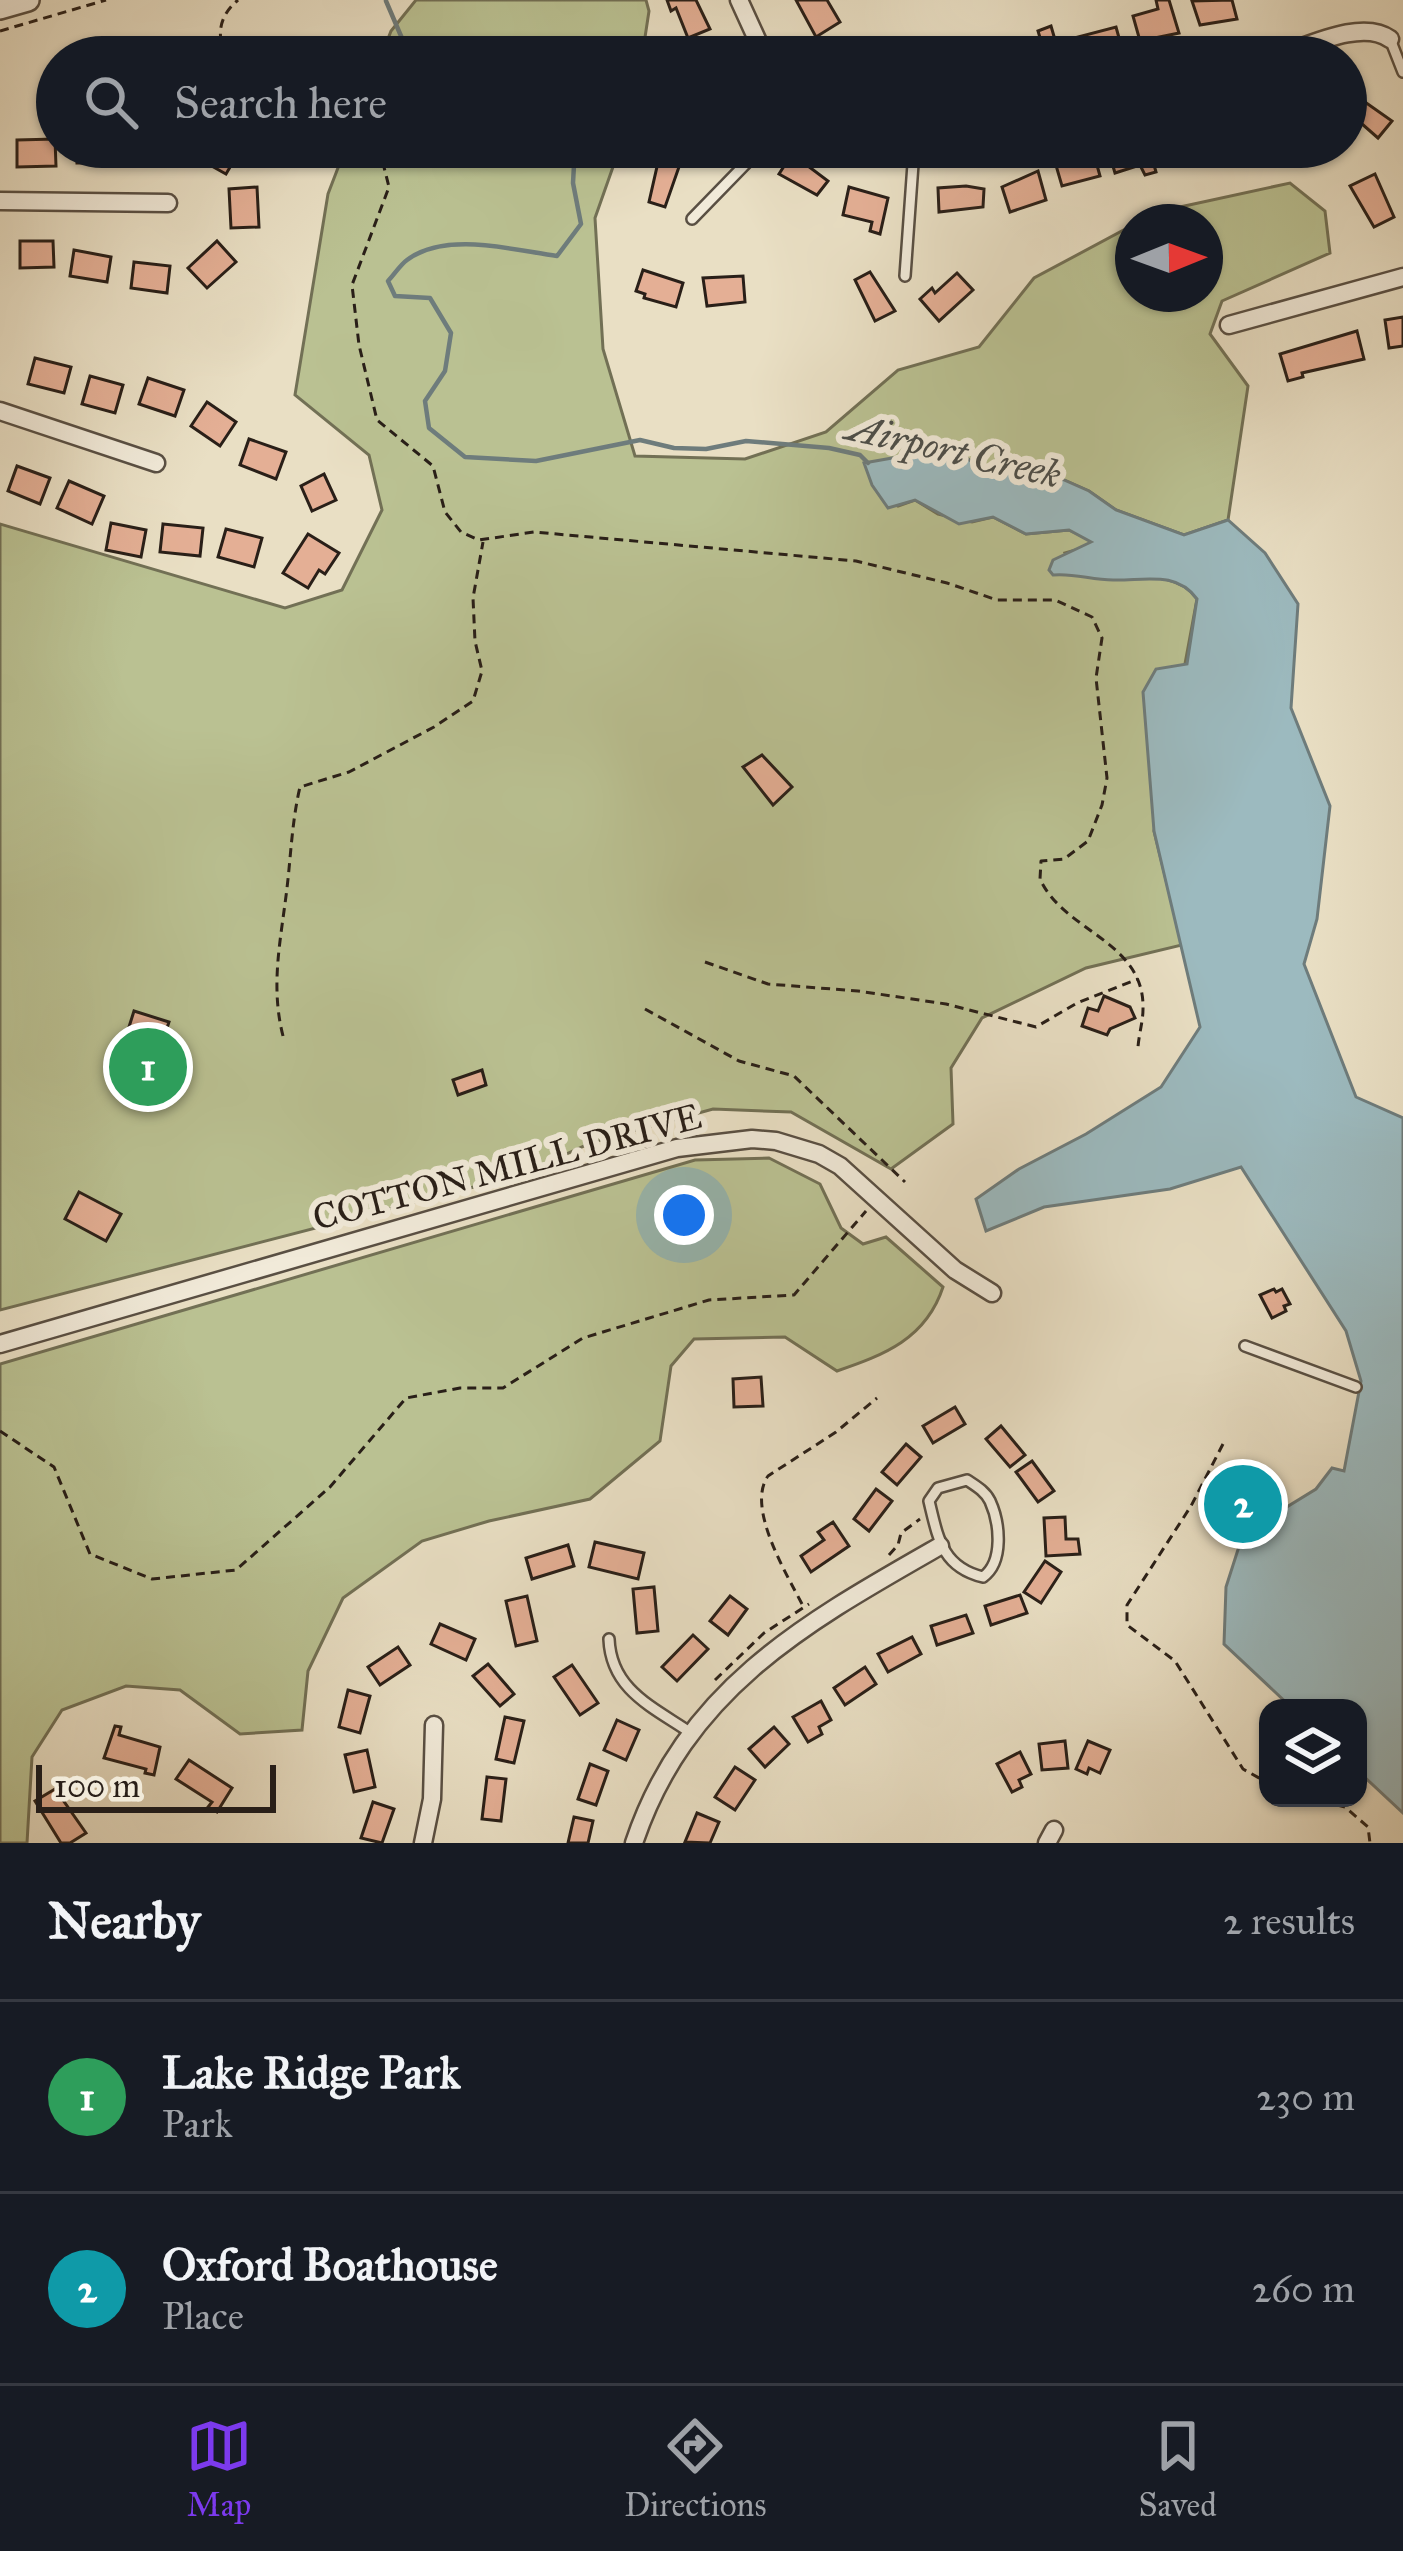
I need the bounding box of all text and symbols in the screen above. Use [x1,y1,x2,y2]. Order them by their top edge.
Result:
search box [36,36,1367,168]
icon: search [78,69,144,135]
text: Search here [174,75,387,130]
north arrow [1115,204,1223,312]
water label: Airport Creek [838,402,1066,499]
pin: 1 [109,1022,187,1112]
street label: COTTON MILL DRIVE [308,1094,706,1240]
your location [654,1185,714,1245]
pin: 2 [1204,1459,1282,1549]
map controls [1259,1699,1367,1807]
button: layers [1259,1699,1367,1807]
scale bar [36,1759,276,1812]
text: 100 m [54,1766,140,1806]
text: Nearby [48,1890,200,1952]
text: 2 results [1223,1897,1355,1945]
text: Lake Ridge Park [162,2045,460,2100]
text: 1 [79,2073,95,2121]
text: 230 m [1256,2073,1355,2121]
text: Park [162,2100,233,2148]
text: Oxford Boathouse [162,2237,498,2292]
text: 2 [77,2265,97,2313]
text: 260 m [1252,2265,1355,2313]
text: Place [162,2292,244,2340]
tab: Map [186,2413,252,2525]
tab: Directions [624,2413,766,2525]
tab: Saved [1139,2413,1217,2525]

